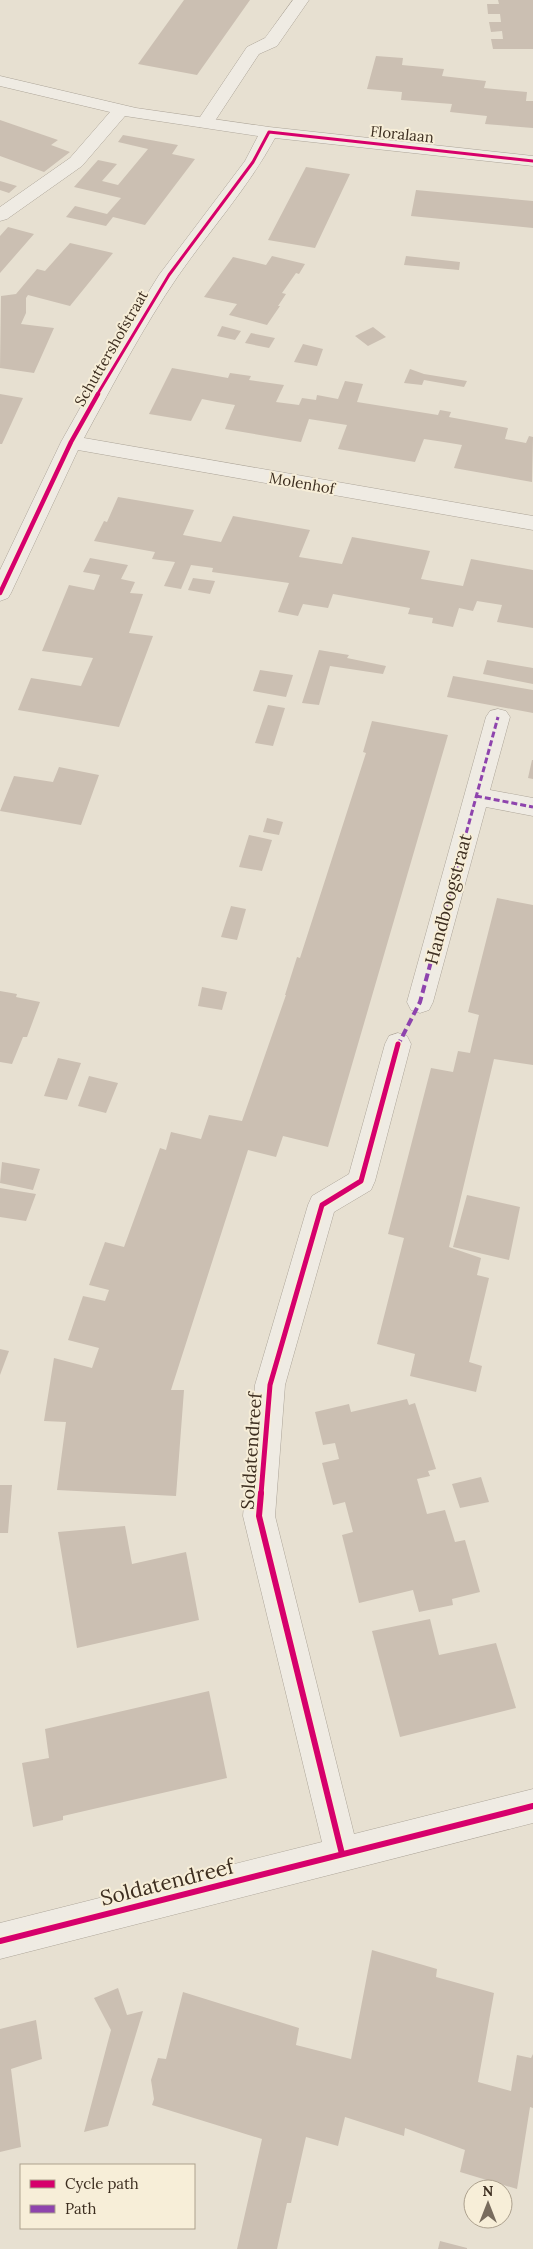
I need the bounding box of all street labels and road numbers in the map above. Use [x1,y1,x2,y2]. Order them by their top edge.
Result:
street label: Floralaan [369,121,435,147]
street label: Schuttershofstraat [70,286,152,409]
street label: Molenhof [268,468,337,498]
street label: Handboogstraat [419,831,477,967]
street label: Soldatendreef [235,1390,267,1510]
street label: Soldatendreef [97,1852,238,1912]

